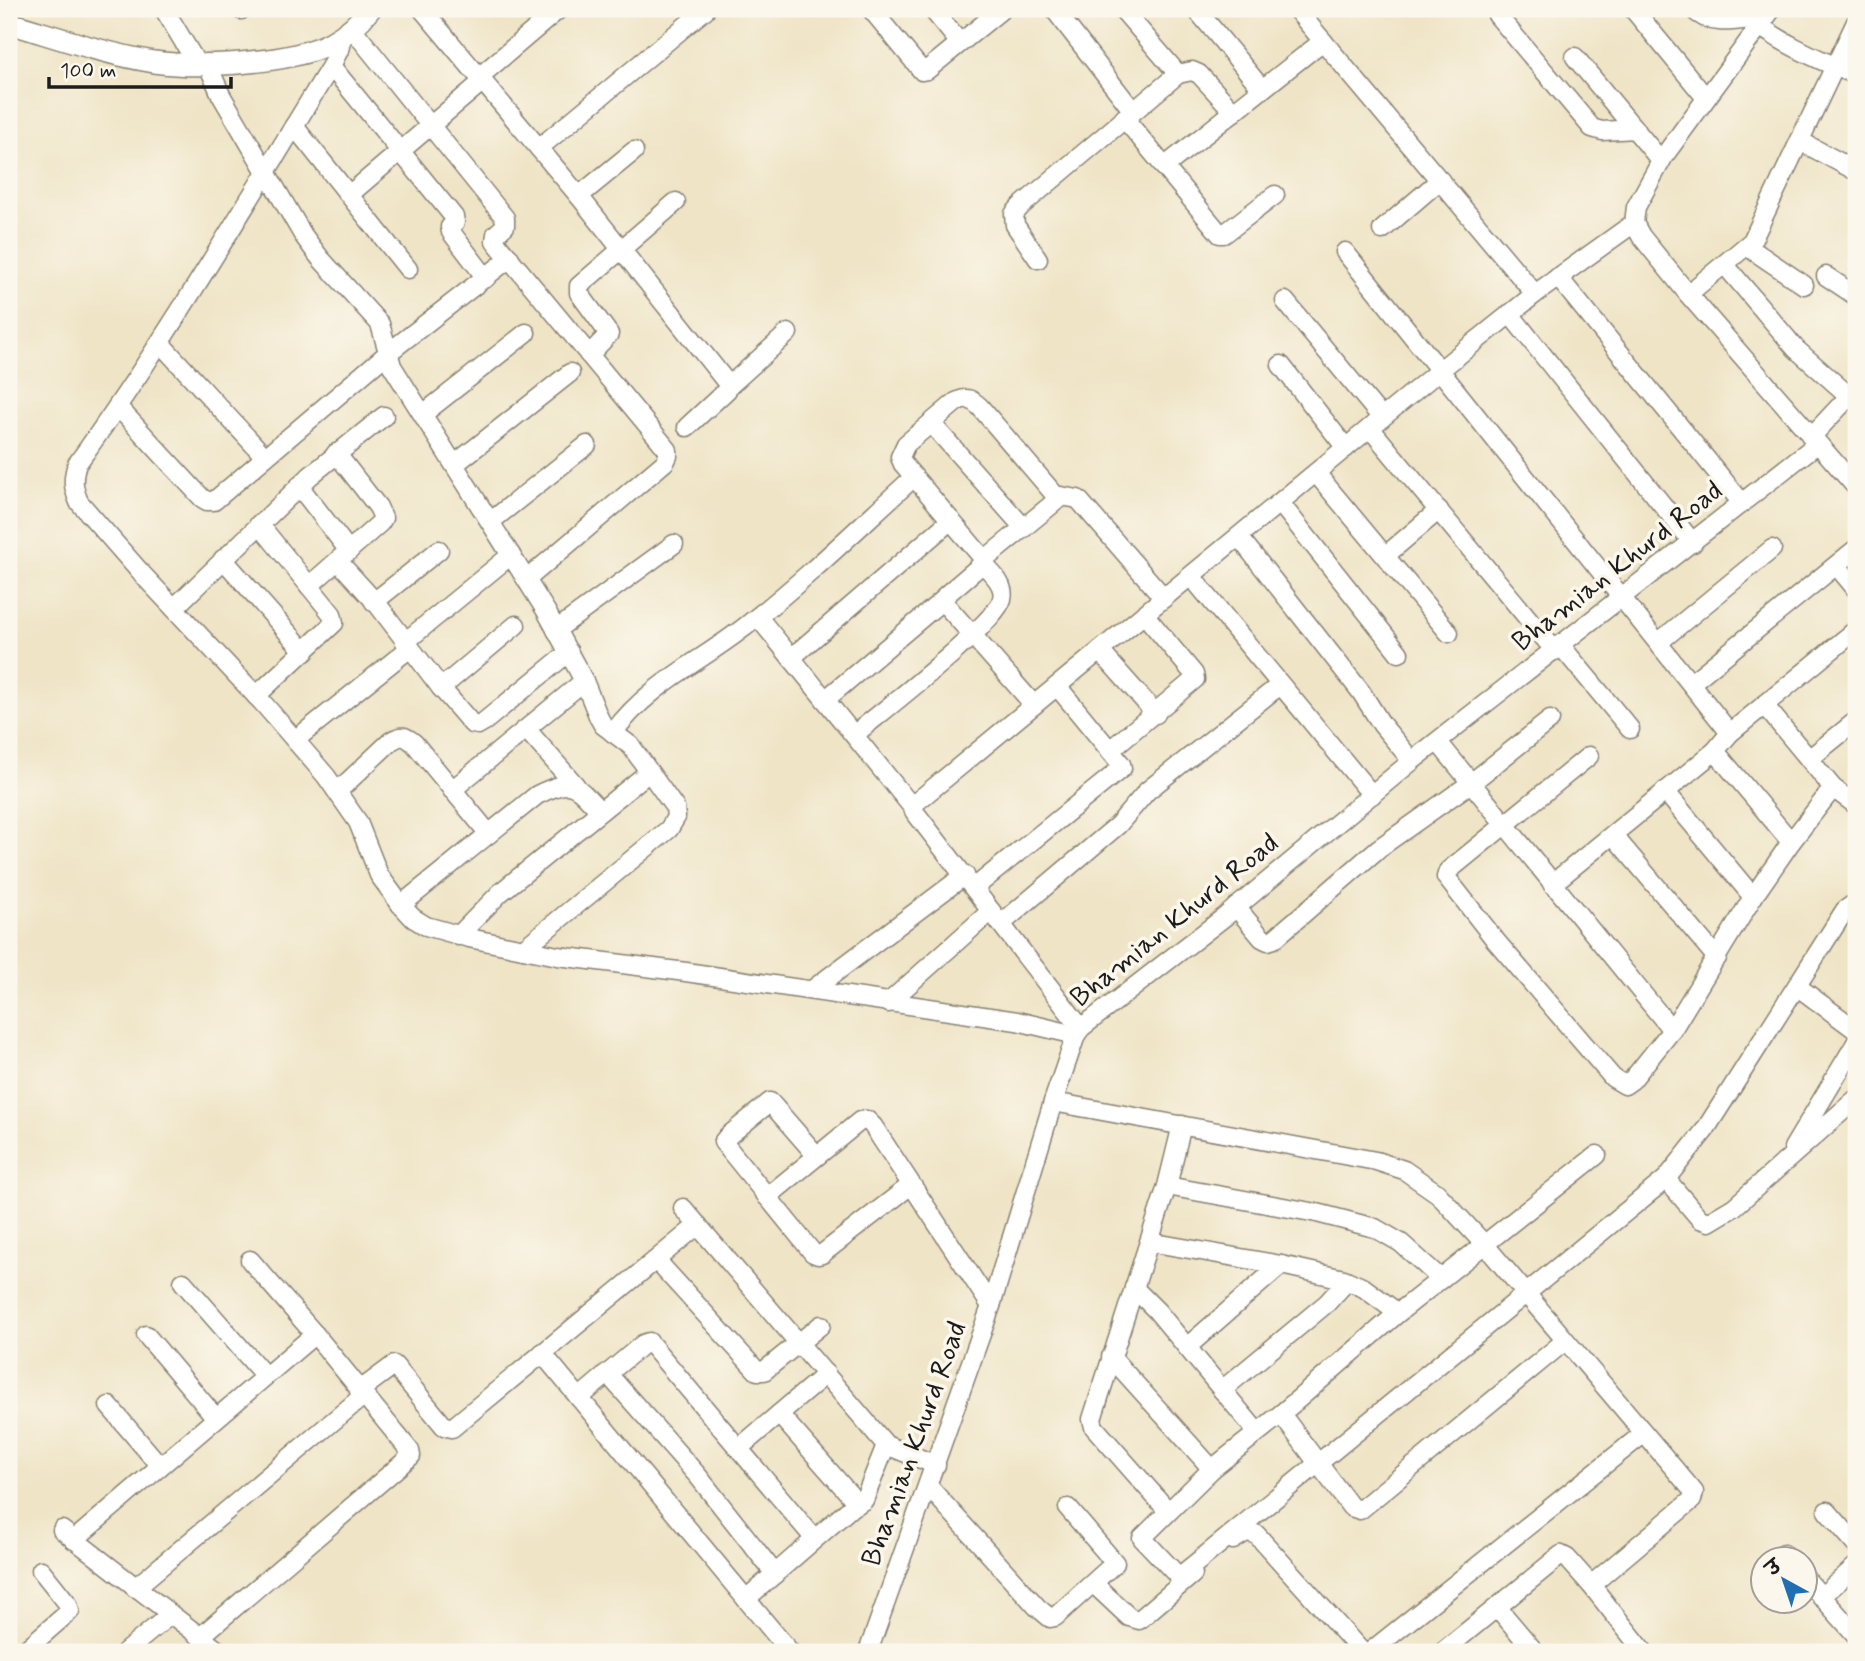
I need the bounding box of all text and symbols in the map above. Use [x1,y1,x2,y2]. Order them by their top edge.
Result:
scale bar [49,46,231,90]
text: 100 m [60,57,116,85]
street label: Bhamian Khurd Road [1505,473,1731,661]
street label: Bhamian Khurd Road [1063,825,1287,1017]
street label: Bhamian Khurd Road [854,1317,976,1571]
north arrow [1750,1546,1820,1616]
text: उ [1760,1553,1789,1583]

